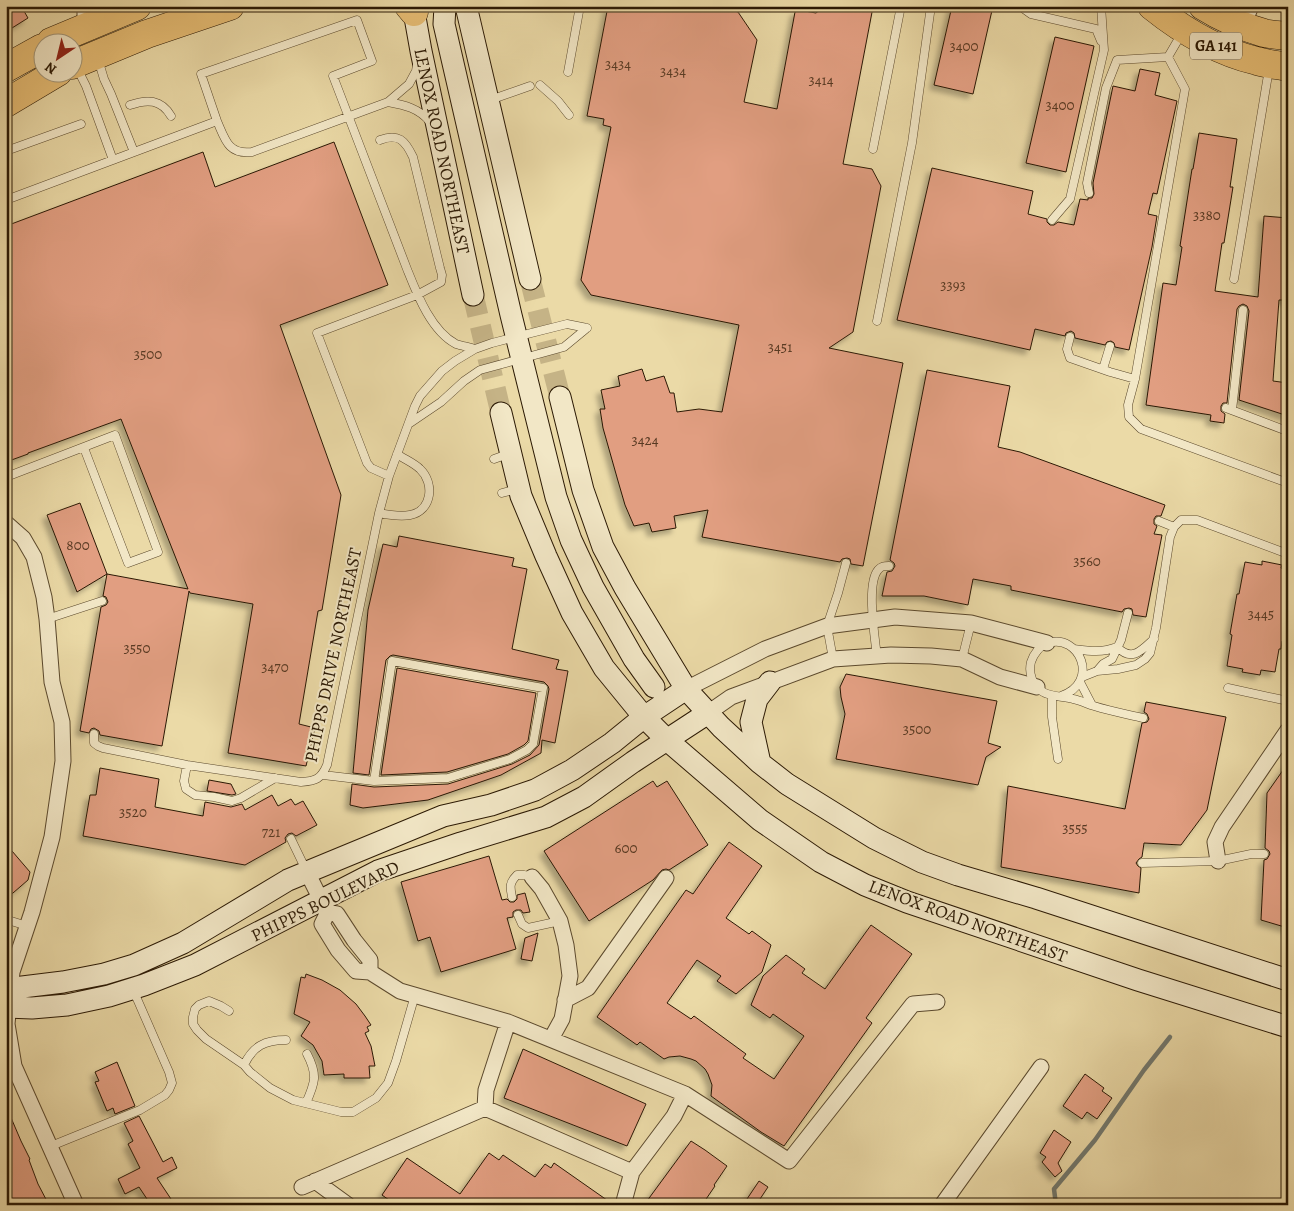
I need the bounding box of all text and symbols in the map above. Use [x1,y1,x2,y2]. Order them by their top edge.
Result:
north arrow [32,32,82,82]
road number: GA 141 [1190,32,1242,59]
house number: 3400 [949,36,979,56]
street label: LENOX ROAD NORTHEAST [408,46,476,256]
house number: 3434 [605,54,631,74]
text: N [41,58,60,79]
house number: 3434 [660,61,686,81]
house number: 3414 [809,70,834,90]
house number: 3400 [1045,95,1075,115]
house number: 3380 [1193,205,1221,225]
house number: 3393 [940,275,966,295]
house number: 3451 [768,337,792,357]
house number: 3500 [134,344,162,364]
house number: 3424 [632,430,659,450]
house number: 800 [66,535,90,555]
street label: PHIPPS DRIVE NORTHEAST [299,545,367,764]
house number: 3560 [1073,551,1101,571]
house number: 3445 [1248,604,1274,624]
house number: 3550 [123,638,151,658]
house number: 3470 [261,657,289,677]
house number: 3500 [903,719,931,739]
house number: 3520 [119,802,147,822]
house number: 3555 [1062,818,1088,838]
house number: 721 [262,822,280,842]
house number: 600 [615,838,637,858]
street label: PHIPPS BOULEVARD [247,855,403,947]
street label: LENOX ROAD NORTHEAST [865,874,1071,968]

